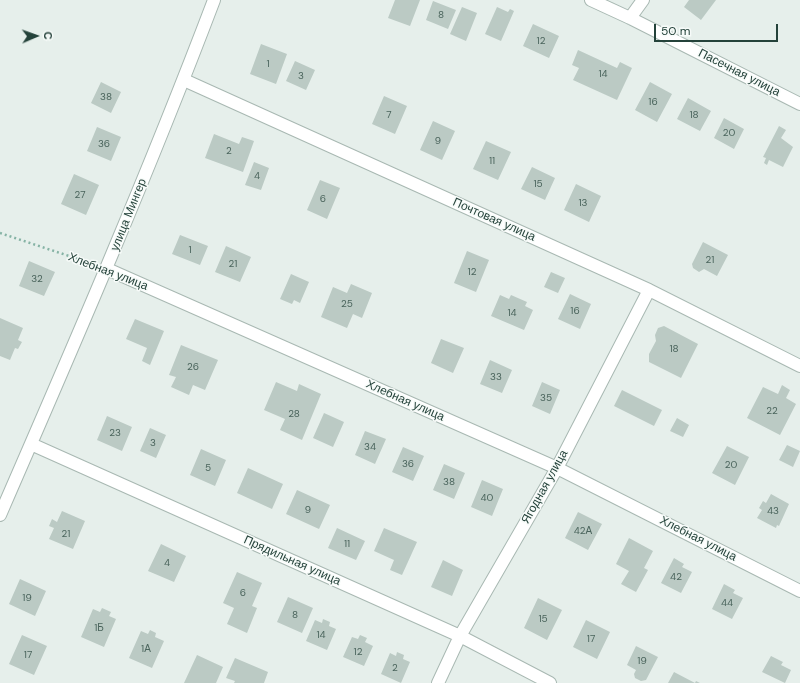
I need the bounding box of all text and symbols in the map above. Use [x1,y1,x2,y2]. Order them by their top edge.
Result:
house number: 8 [438,9,444,21]
north arrow [16,16,56,56]
scale bar [656,16,780,42]
text: 50 m [661,23,690,39]
text: С [41,31,55,40]
house number: 12 [537,35,545,47]
street label: Пасечная улица [696,46,782,100]
house number: 1 [266,58,270,70]
house number: 14 [598,68,608,80]
house number: 3 [298,70,304,82]
house number: 38 [100,91,112,103]
house number: 16 [648,96,658,108]
house number: 7 [386,109,392,121]
house number: 18 [689,109,699,121]
house number: 20 [723,127,735,139]
house number: 9 [435,135,441,147]
house number: 36 [98,138,110,150]
house number: 2 [226,145,232,157]
house number: 11 [489,155,495,167]
house number: 4 [254,170,260,182]
street label: улица Мингер [108,177,150,253]
house number: 15 [533,178,543,190]
house number: 27 [75,189,85,201]
house number: 6 [320,193,326,205]
street label: Почтовая улица [450,195,538,245]
house number: 13 [578,197,588,209]
house number: 1 [188,244,192,256]
street label: Хлебная улица [66,250,150,294]
house number: 21 [706,254,714,266]
house number: 21 [229,258,237,270]
house number: 12 [468,266,476,278]
house number: 32 [31,273,43,285]
house number: 25 [341,298,353,310]
house number: 16 [570,305,580,317]
house number: 14 [507,307,517,319]
house number: 18 [669,343,679,355]
house number: 26 [187,361,199,373]
house number: 33 [490,371,502,383]
street label: Хлебная улица [364,377,446,425]
house number: 35 [540,392,552,404]
house number: 22 [766,405,778,417]
house number: 28 [288,408,300,420]
house number: 23 [109,427,121,439]
house number: 3 [150,437,156,449]
house number: 34 [364,441,376,453]
street label: Ягодная улица [519,448,571,526]
house number: 36 [402,458,414,470]
house number: 20 [725,459,737,471]
house number: 5 [205,462,211,474]
house number: 38 [443,476,455,488]
house number: 40 [481,492,493,504]
house number: 9 [305,504,311,516]
house number: 43 [767,505,779,517]
street label: Хлебная улица [657,513,739,565]
house number: 42А [574,525,592,537]
house number: 21 [62,528,70,540]
street label: Прядильная улица [241,533,343,589]
house number: 11 [344,538,350,550]
house number: 4 [164,557,170,569]
house number: 42 [670,571,682,583]
house number: 6 [240,587,246,599]
house number: 19 [22,592,32,604]
house number: 44 [721,597,733,609]
house number: 8 [292,609,298,621]
house number: 15 [538,613,548,625]
house number: 1Б [94,622,104,634]
house number: 14 [316,629,326,641]
house number: 17 [587,633,595,645]
house number: 1А [141,643,151,655]
house number: 12 [354,646,362,658]
house number: 17 [24,649,32,661]
house number: 19 [637,655,647,667]
house number: 2 [392,662,398,674]

